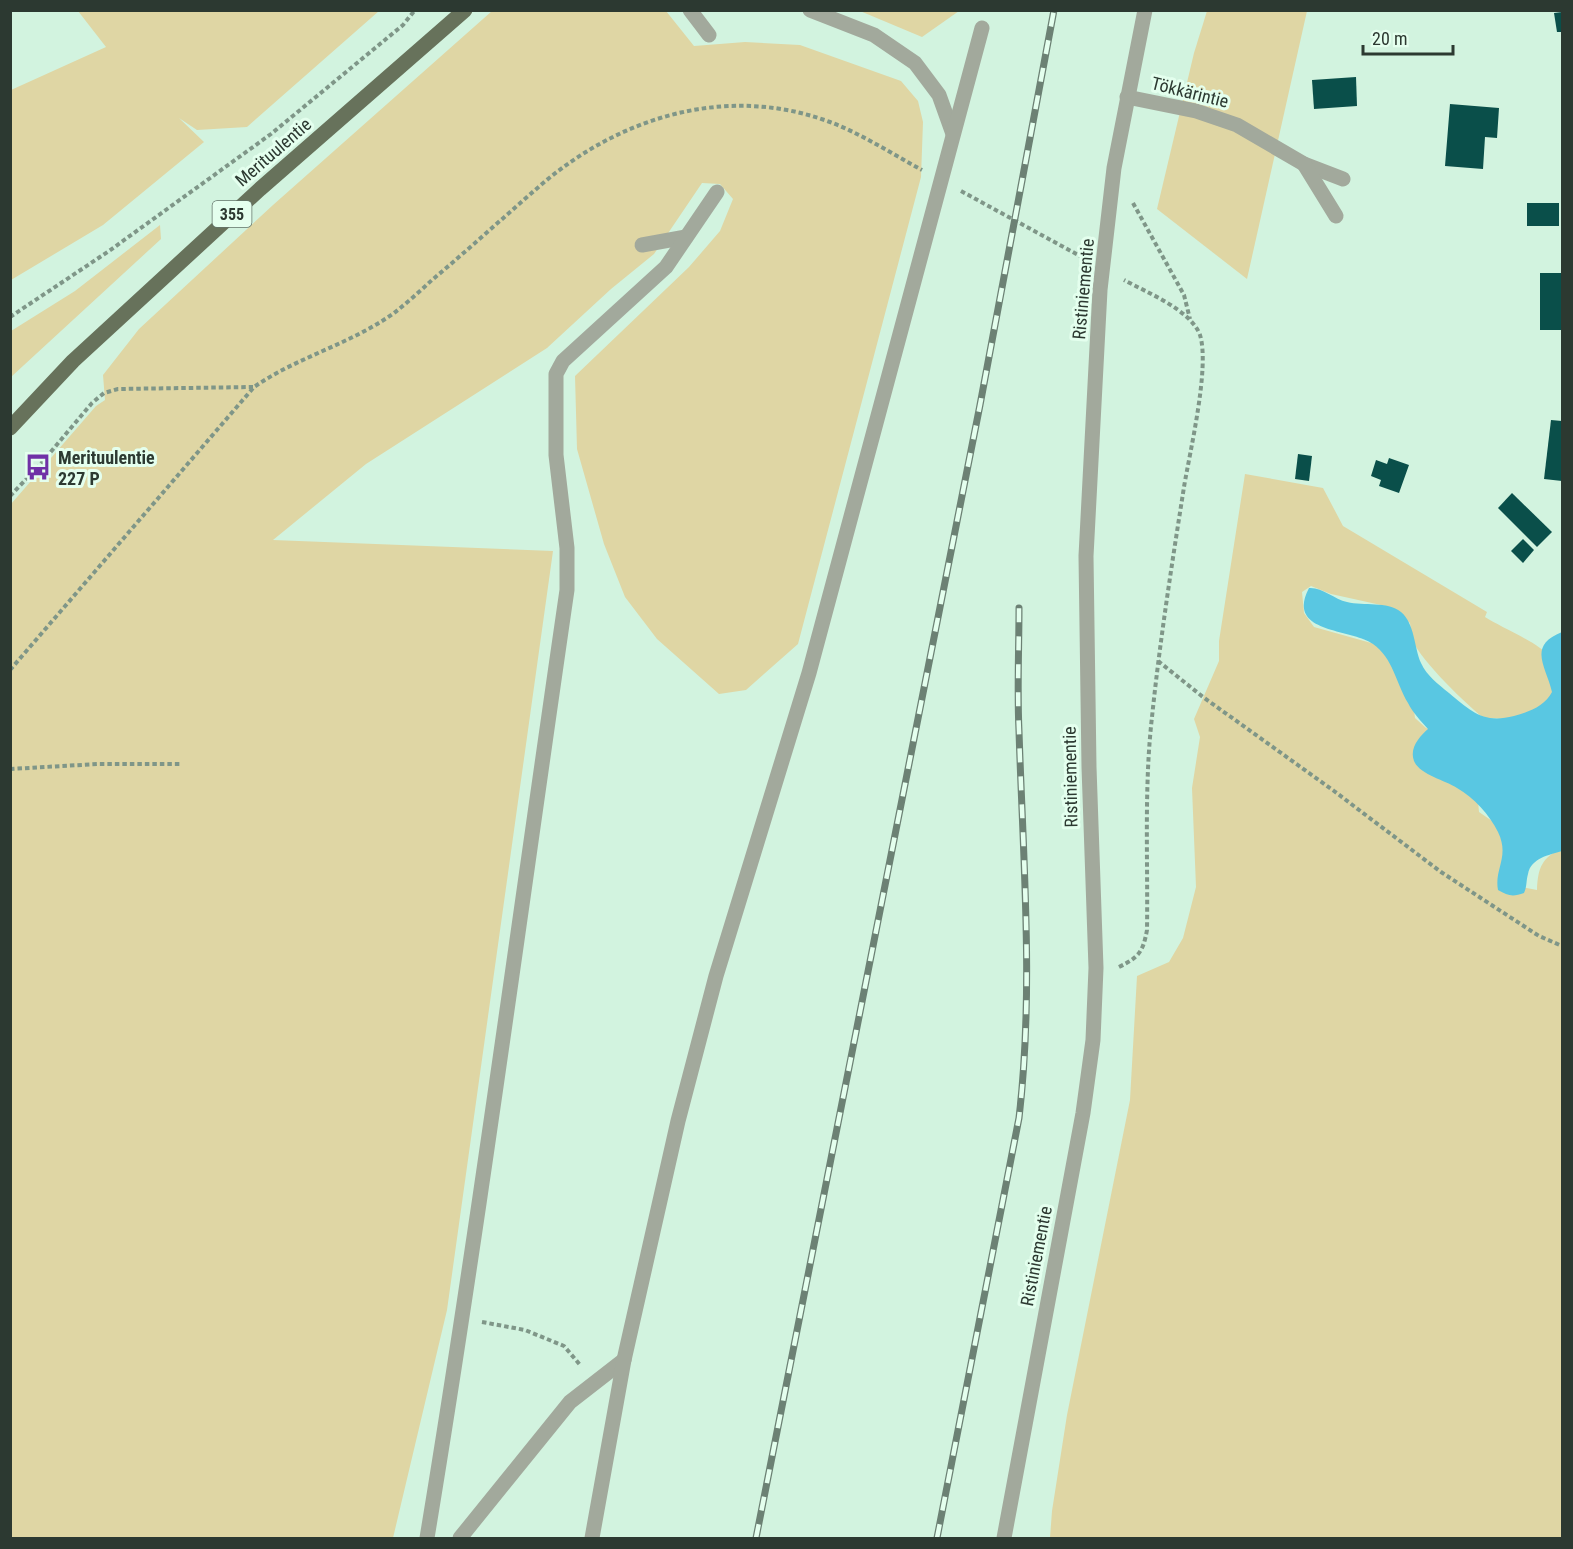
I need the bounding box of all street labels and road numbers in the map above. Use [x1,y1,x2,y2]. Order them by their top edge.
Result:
street label: Tökkärintie [1149,72,1231,112]
street label: Merituulentie [231,113,315,191]
road number: 355 [212,201,252,227]
street label: Ristiniementie [1068,238,1098,340]
street label: Ristiniementie [1059,726,1081,828]
street label: Ristiniementie [1016,1204,1056,1308]

